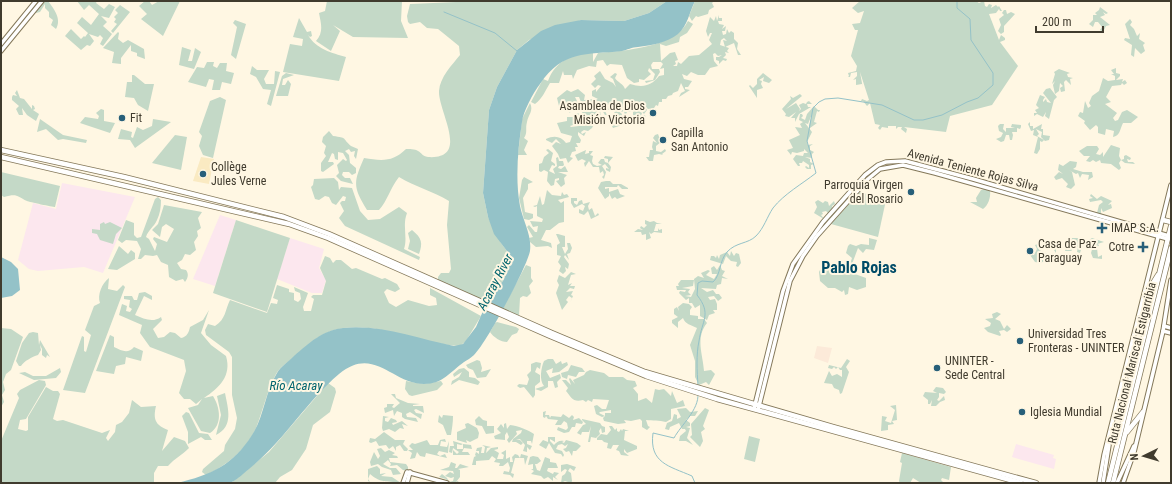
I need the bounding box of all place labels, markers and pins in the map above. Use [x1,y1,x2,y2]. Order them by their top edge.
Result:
place label: Asamblea de Dios Misión Victoria [560,99,645,127]
marker: Asamblea de Dios Misión Victoria [648,108,658,118]
place label: Fit [130,111,143,125]
marker: Fit [117,113,127,123]
place label: Capilla San Antonio [671,126,728,154]
marker: Capilla San Antonio [658,135,668,145]
place label: Collège Jules Verne [211,160,267,188]
marker: Collège Jules Verne [198,169,208,179]
place label: Parroquia Virgen del Rosario [824,178,903,206]
marker: Parroquia Virgen del Rosario [906,187,916,197]
place label: IMAP S.A. [1111,221,1159,235]
marker: IMAP S.A. [1096,222,1108,234]
place label: Casa de Paz Paraguay [1038,237,1096,265]
place label: Cotre [1108,240,1134,254]
marker: Cotre [1137,241,1149,253]
marker: Casa de Paz Paraguay [1025,246,1035,256]
place label: Universidad Tres Fronteras - UNINTER [1028,327,1125,355]
marker: Universidad Tres Fronteras - UNINTER [1015,336,1025,346]
place label: UNINTER - Sede Central [945,354,1005,382]
marker: UNINTER - Sede Central [932,363,942,373]
place label: Iglesia Mundial [1030,405,1102,419]
marker: Iglesia Mundial [1017,407,1027,417]

